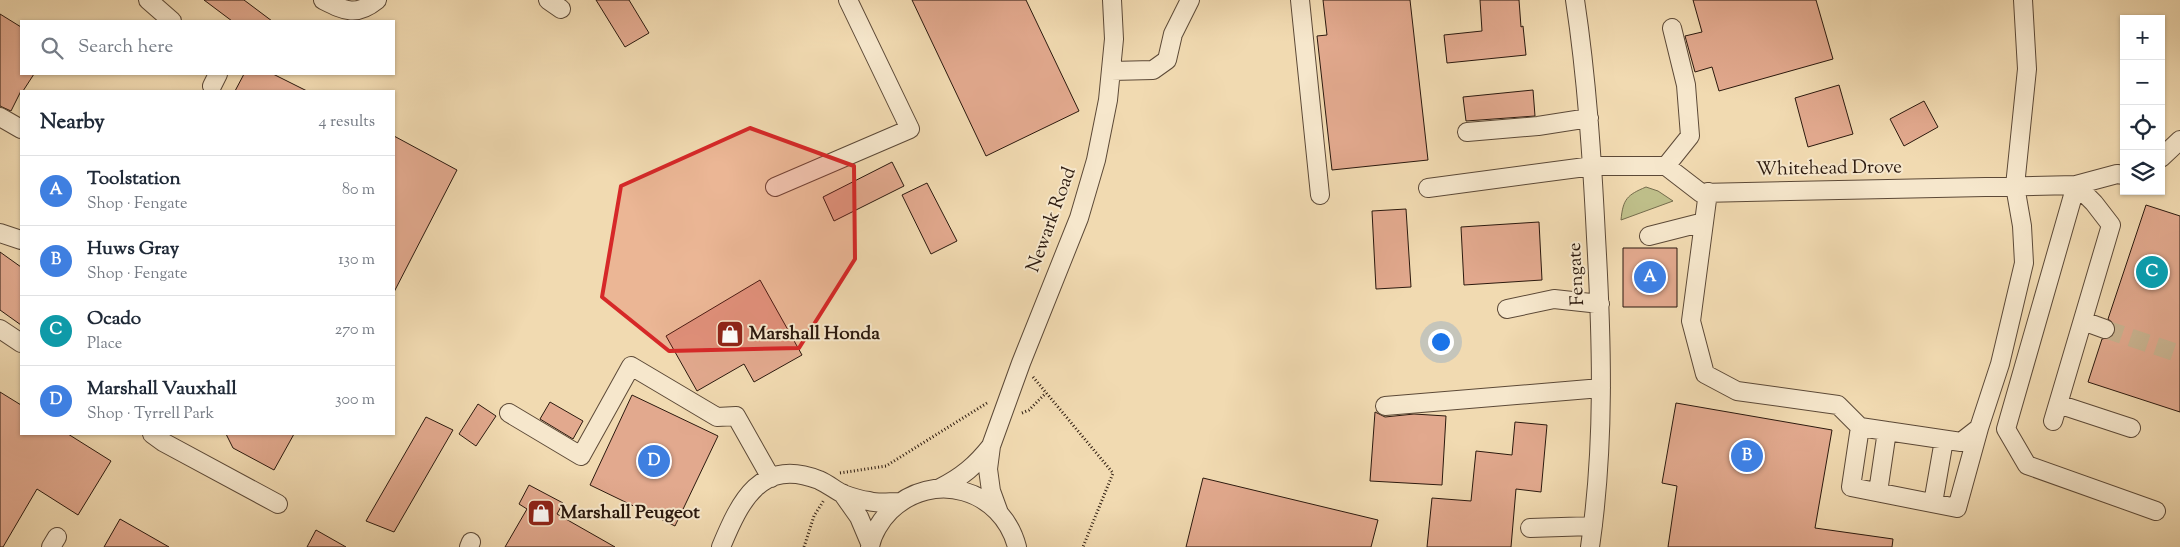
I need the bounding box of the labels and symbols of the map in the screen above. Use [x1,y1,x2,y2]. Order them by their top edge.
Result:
street label: Whitehead Drove [1756,154,1902,184]
street label: Newark Road [1020,163,1084,276]
street label: Fengate [1562,242,1592,306]
pin: C [2136,253,2168,291]
pin: A [1634,258,1666,296]
shop icon: Marshall Honda [715,319,745,349]
place label: Marshall Honda [749,321,880,348]
your location [1428,329,1454,355]
pin: B [1731,437,1763,475]
pin: D [638,442,670,480]
shop icon: Marshall Peugeot [526,498,556,528]
place label: Marshall Peugeot [560,500,700,527]

